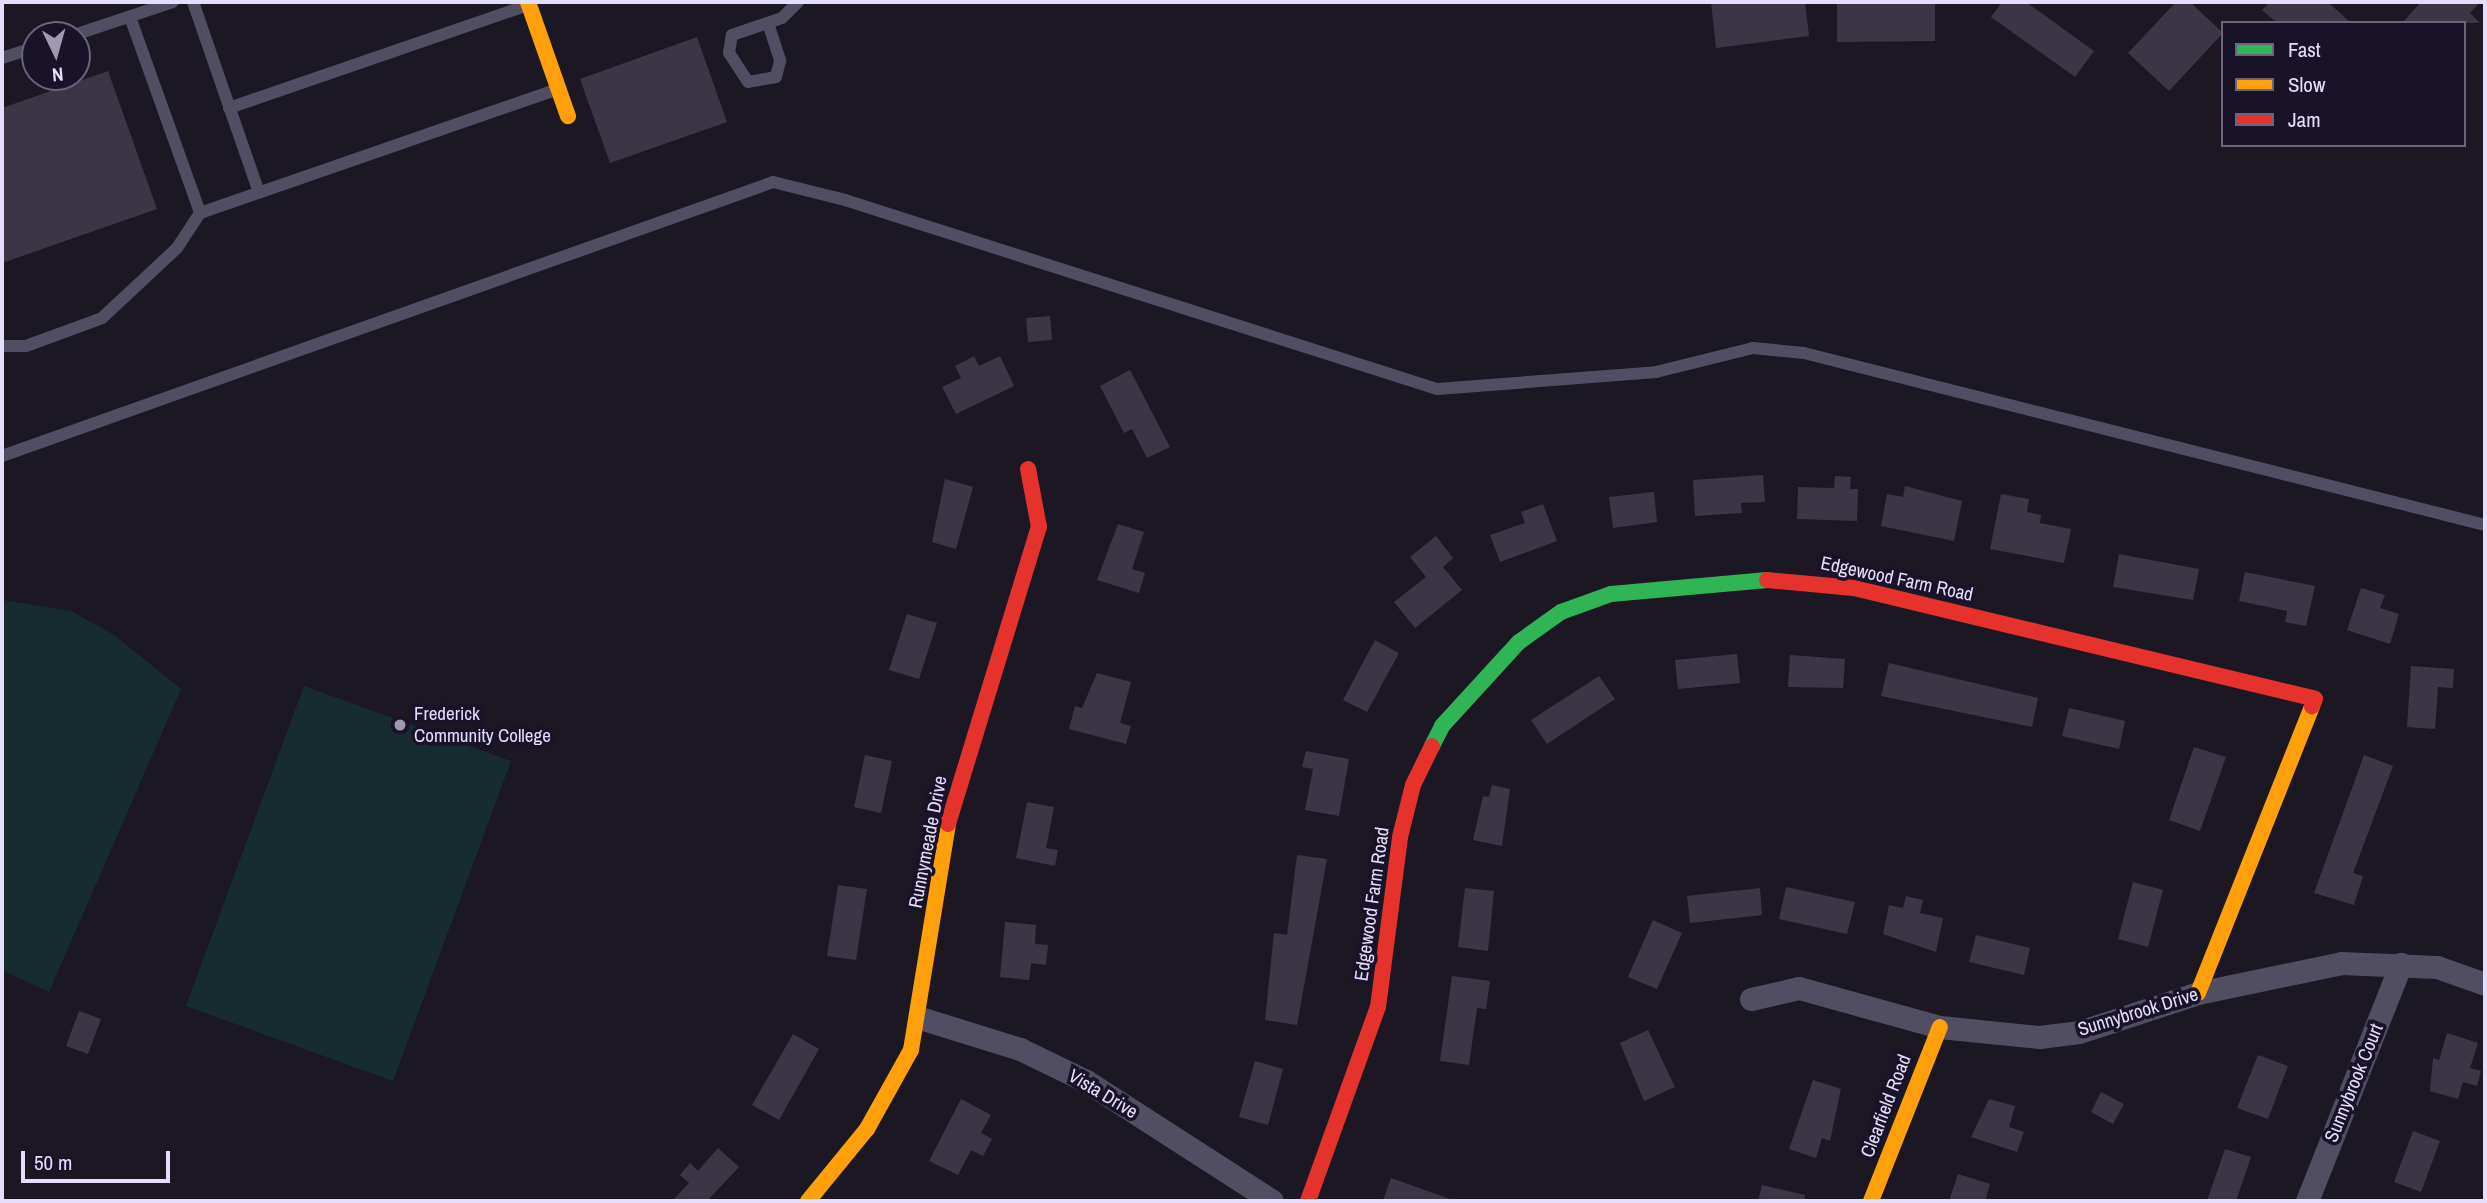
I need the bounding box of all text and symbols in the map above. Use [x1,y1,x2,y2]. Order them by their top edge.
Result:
north arrow [21,21,91,91]
legend [2221,21,2466,147]
text: Fast [2288,35,2321,64]
text: N [51,61,64,88]
text: Slow [2288,70,2325,99]
text: Jam [2288,105,2321,134]
street label: Edgewood Farm Road [1819,552,1975,606]
place label: Frederick Community College [414,703,551,747]
marker: Frederick Community College [392,717,408,733]
street label: Runnymeade Drive [904,774,952,910]
street label: Edgewood Farm Road [1350,826,1394,982]
street label: Sunnybrook Drive [2075,983,2201,1041]
street label: Sunnybrook Court [2320,1021,2388,1145]
street label: Clearfield Road [1856,1051,1916,1161]
street label: Vista Drive [1064,1064,1142,1124]
scale bar [24,1136,173,1180]
text: 50 m [34,1148,72,1177]

